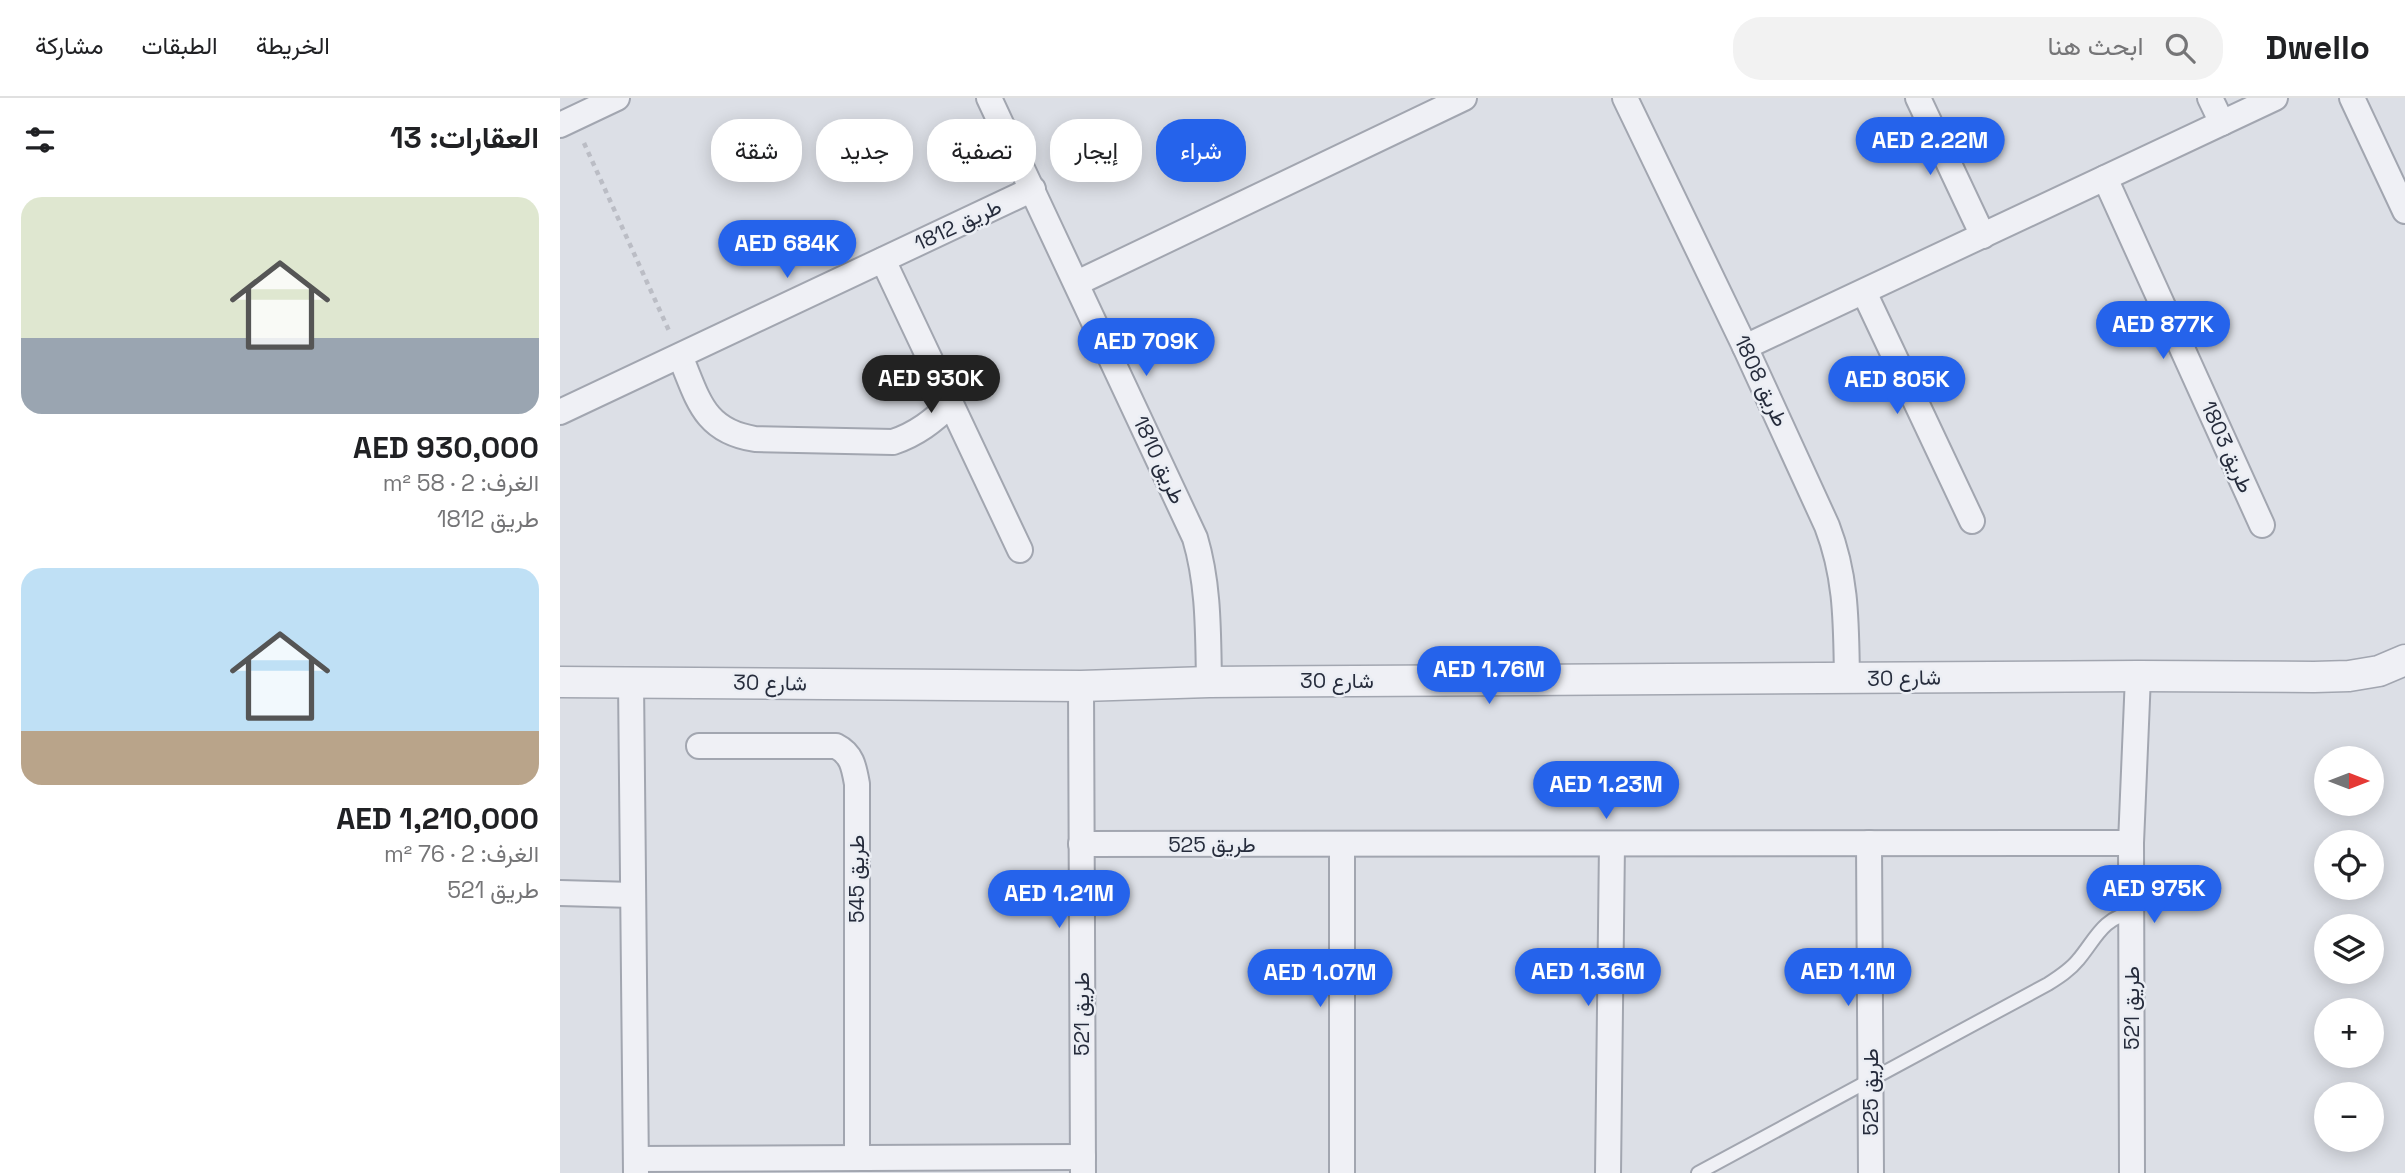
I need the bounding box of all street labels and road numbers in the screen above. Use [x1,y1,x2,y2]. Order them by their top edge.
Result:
street label: طريق 1812 [910,193,1006,256]
street label: طريق 1808 [1728,331,1794,431]
street label: طريق 1803 [2195,397,2260,497]
street label: طريق 1810 [1127,411,1192,508]
street label: شارع 30 [1867,663,1941,693]
street label: شارع 30 [1300,667,1374,695]
street label: شارع 30 [733,668,807,698]
street label: طريق 525 [1168,831,1256,858]
street label: طريق 545 [843,835,870,923]
street label: طريق 521 [2118,966,2145,1050]
street label: طريق 521 [1068,972,1095,1056]
street label: طريق 525 [1857,1048,1884,1136]

